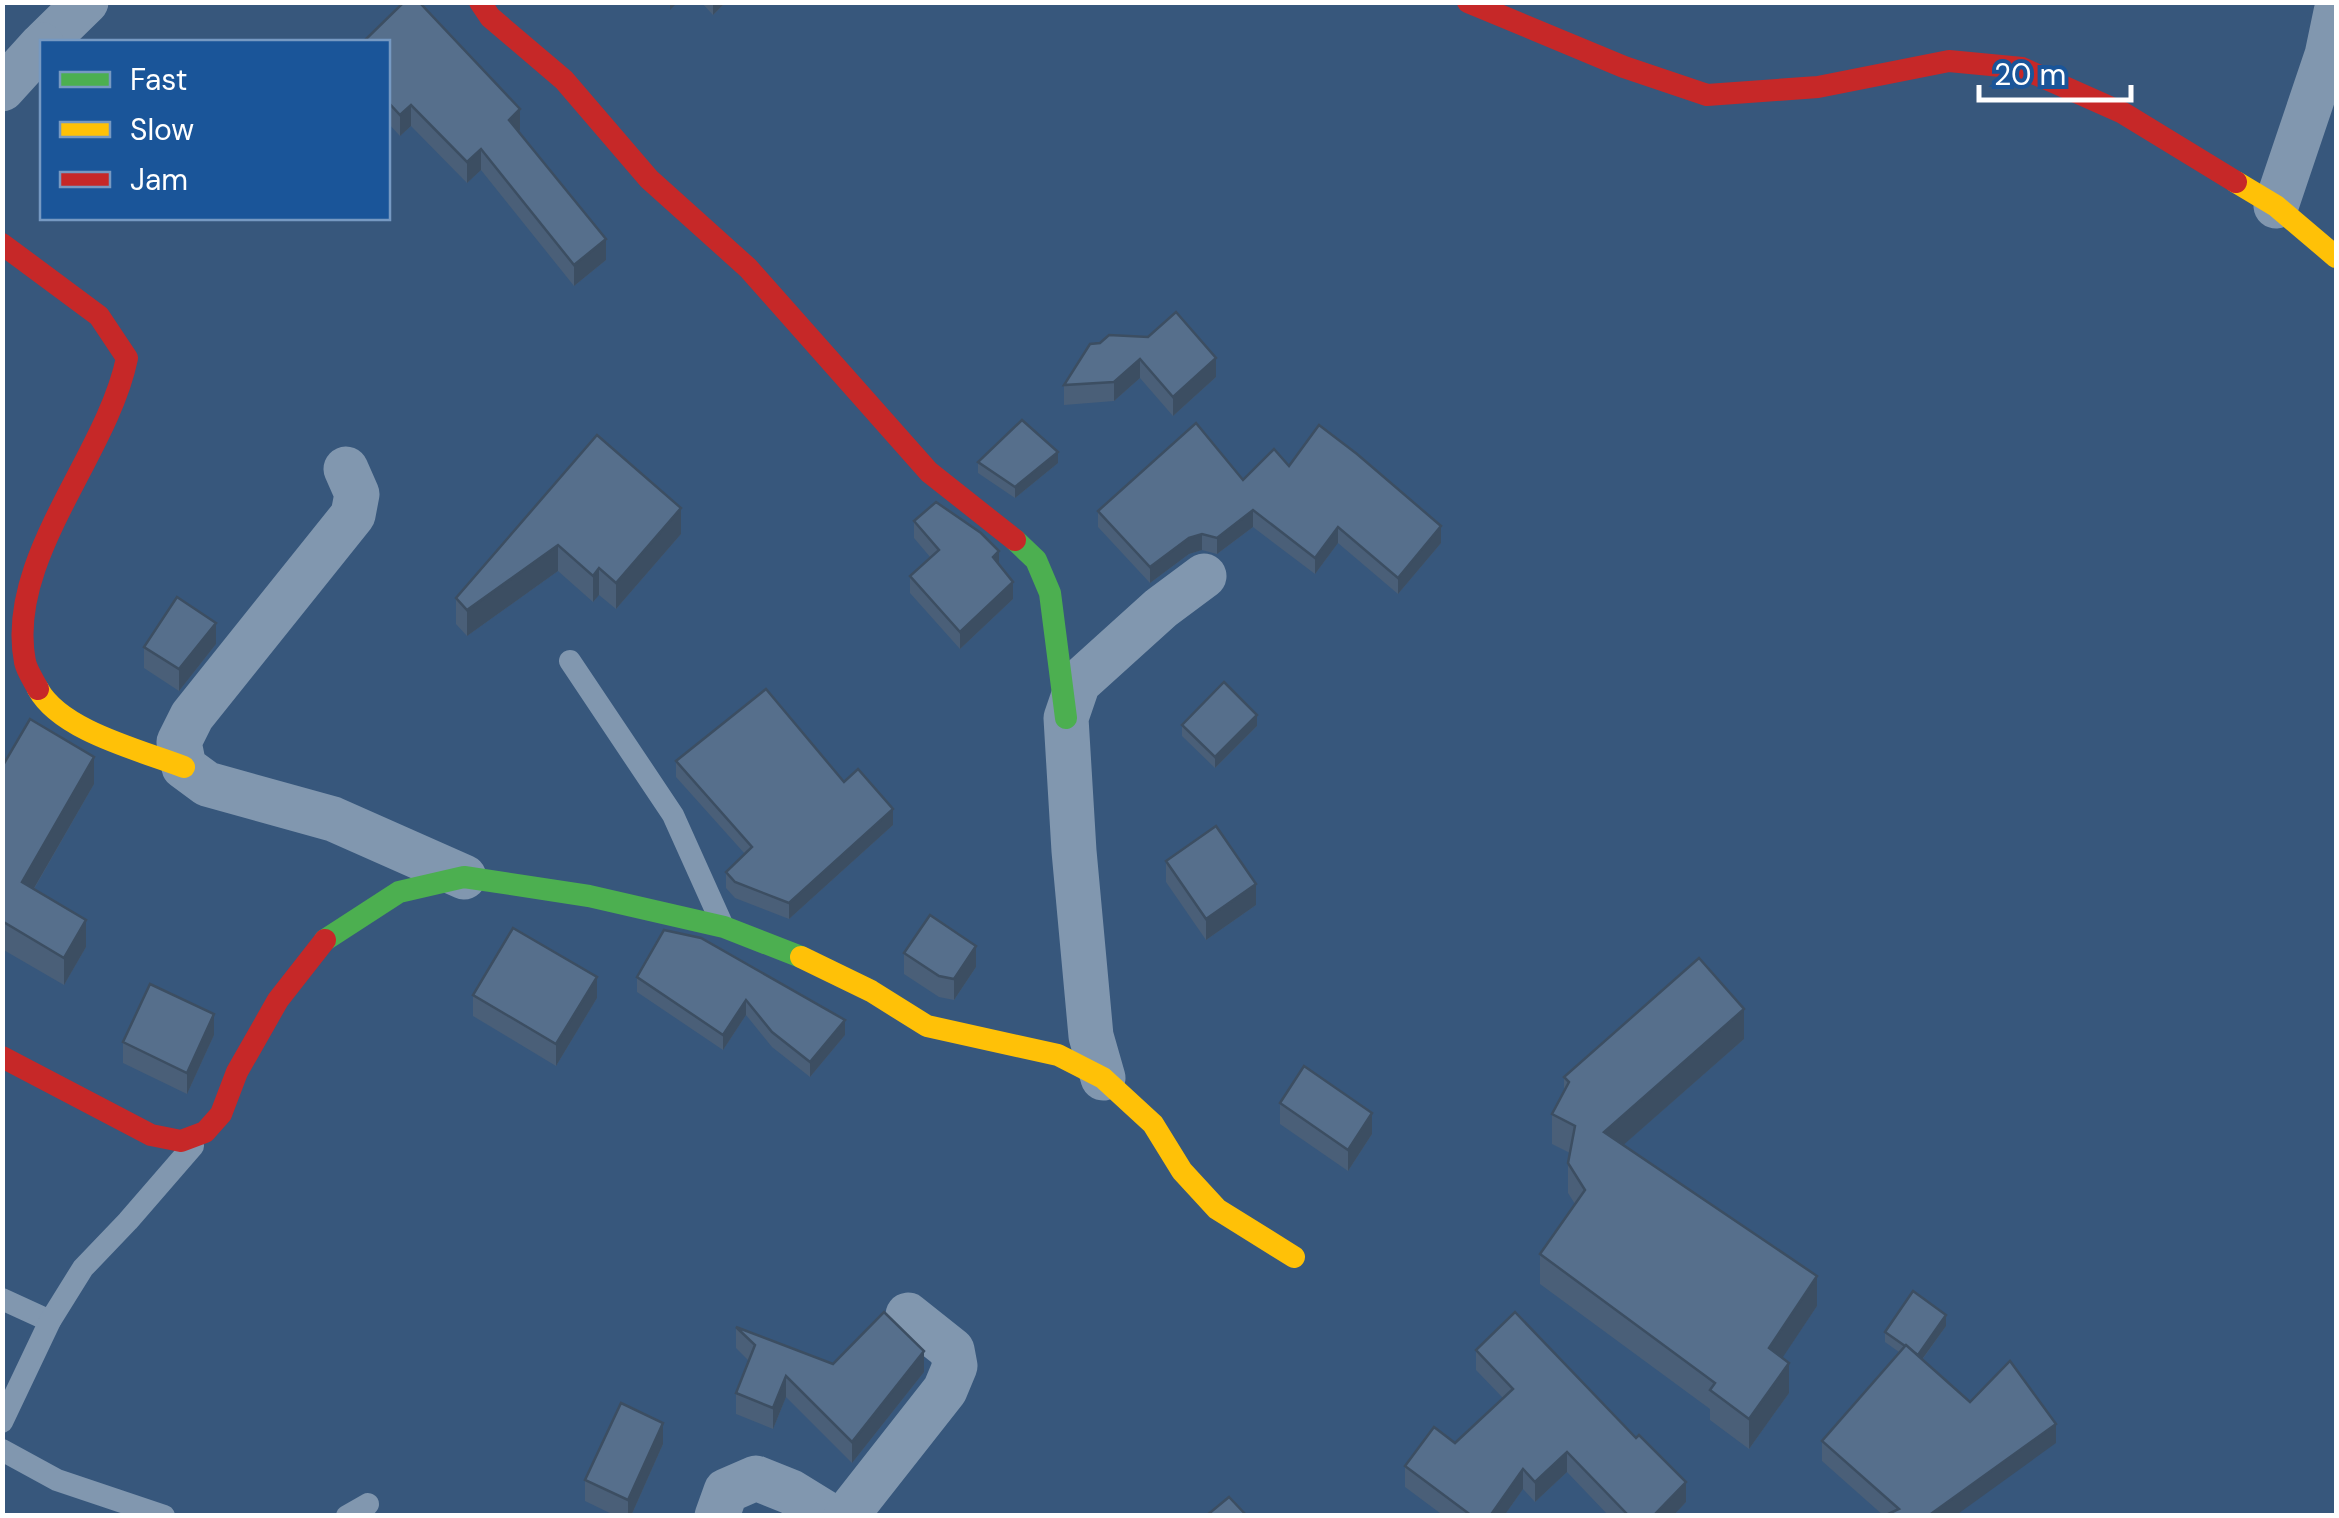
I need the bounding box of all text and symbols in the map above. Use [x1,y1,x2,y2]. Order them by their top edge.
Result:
legend [40,40,390,220]
scale bar [1979,40,2132,102]
text: 20 m [1994,55,2066,94]
text: Fast [130,60,188,99]
text: Slow [130,110,194,149]
text: Jam [130,160,188,199]

